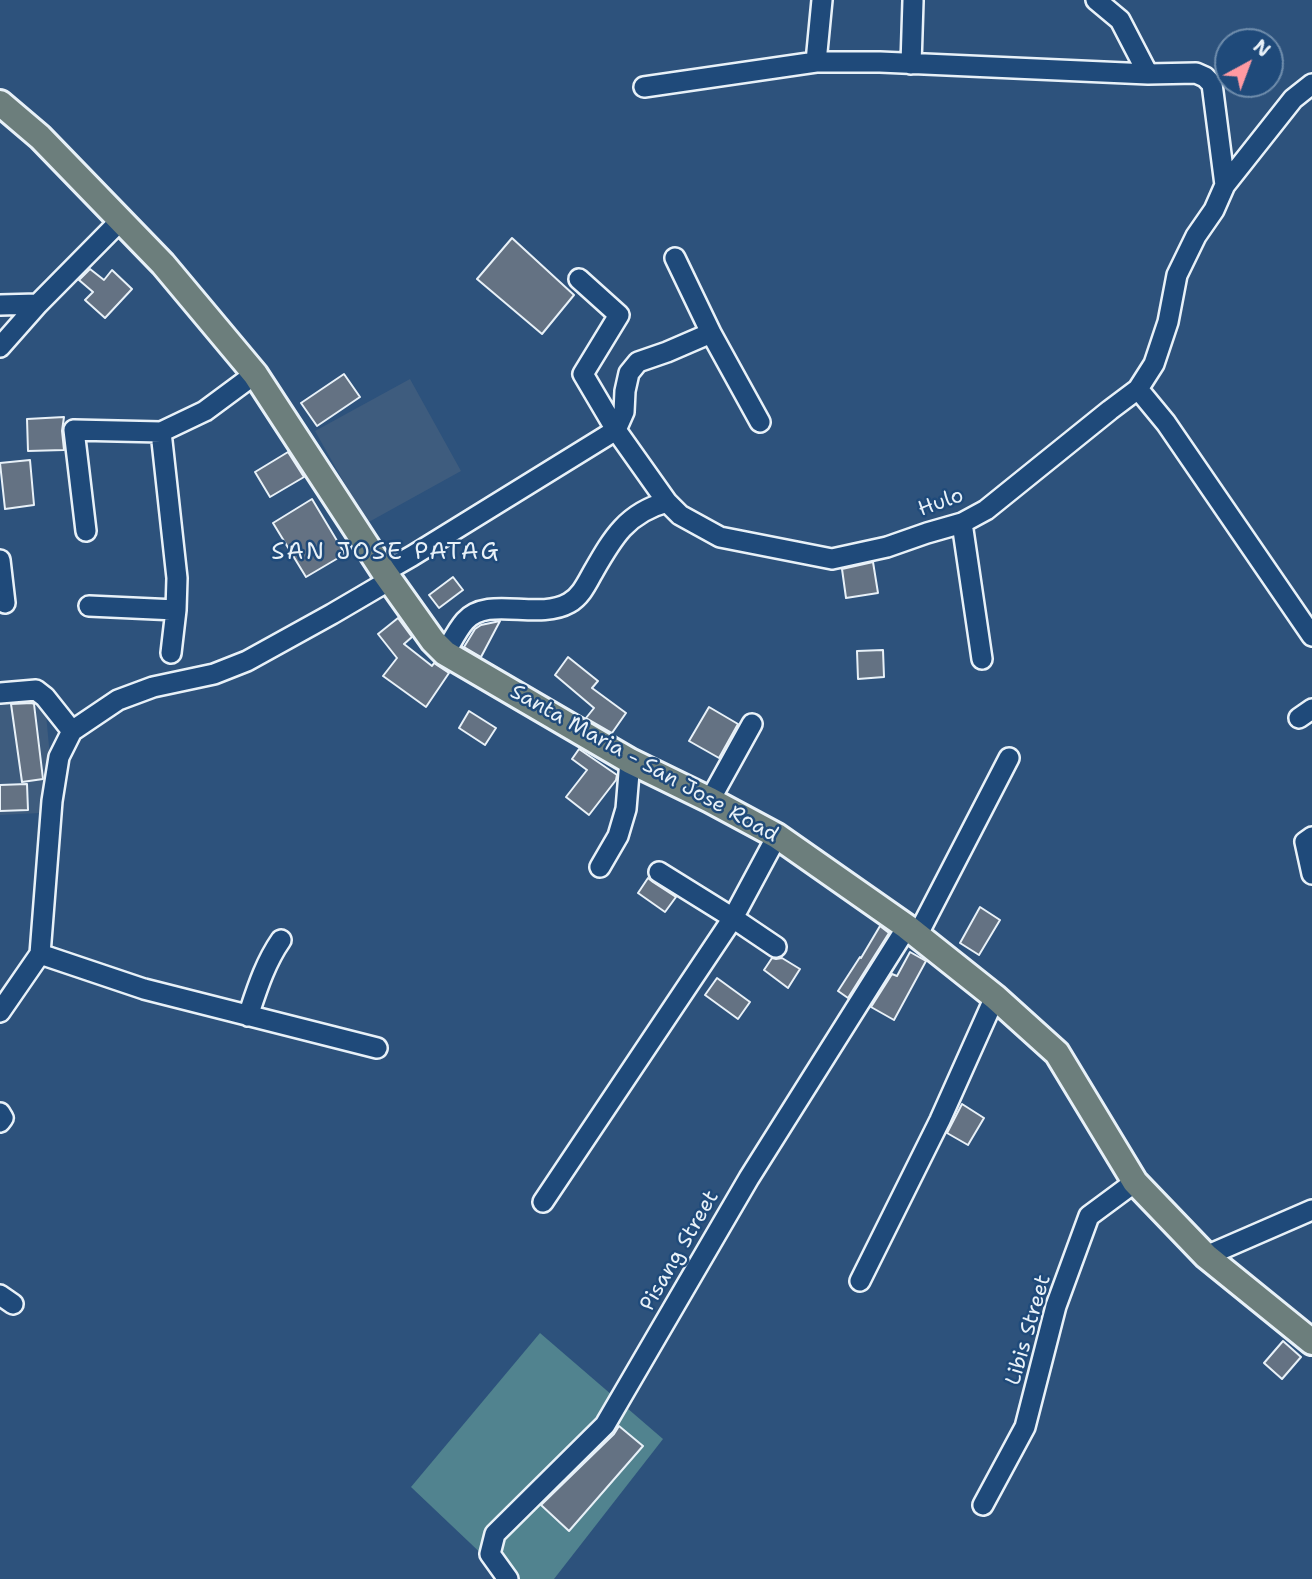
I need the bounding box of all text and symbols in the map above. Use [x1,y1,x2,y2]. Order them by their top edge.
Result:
north arrow [1214,28,1284,98]
text: N [1248,34,1276,63]
street label: Hulo [915,483,967,523]
district label: SAN JOSE PATAG [273,539,499,567]
street label: Santa Maria - San Jose Road [506,680,782,848]
street label: Pisang Street [635,1186,725,1316]
street label: Libis Street [1001,1272,1057,1388]

